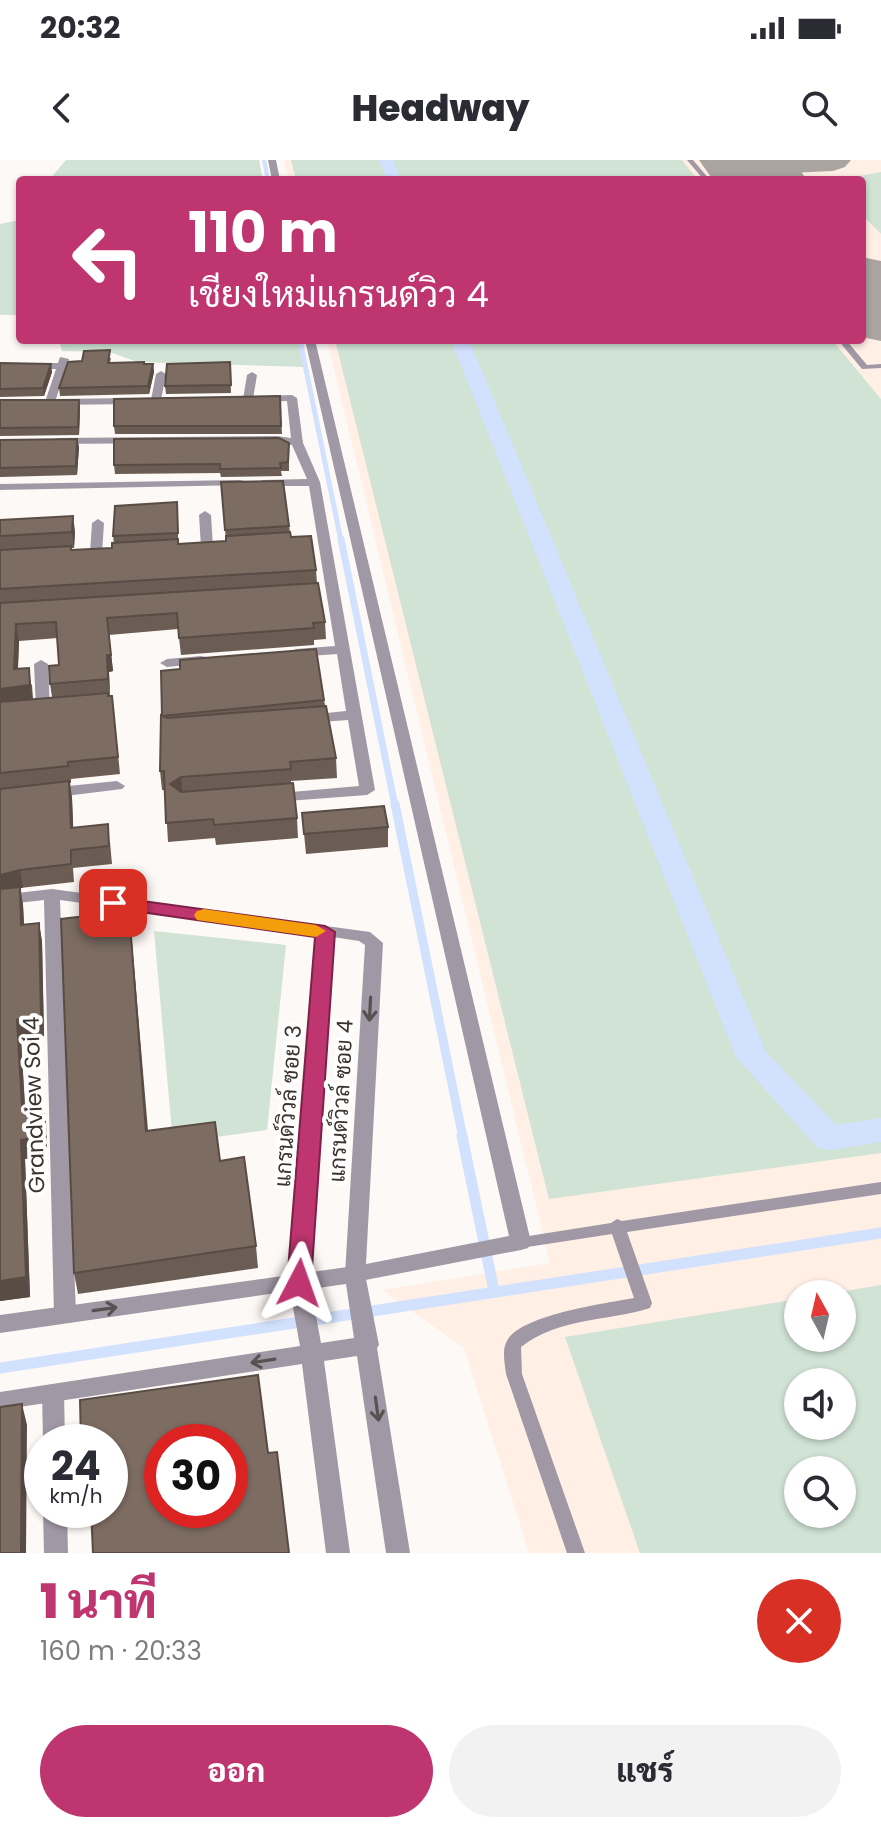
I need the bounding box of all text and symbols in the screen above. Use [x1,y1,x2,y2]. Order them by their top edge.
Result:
text: 20:32 [40,6,121,49]
text: Headway [352,83,529,134]
icon: back [40,86,84,130]
icon: search [797,86,841,130]
text: 110 m [188,193,338,272]
icon: left [56,208,160,312]
text: เชียงใหม่แกรนด์วิว 4 [188,269,489,320]
pin [79,869,147,937]
icon: arrive [91,881,135,925]
one-way arrow [362,995,377,1022]
street label: Grandview Soi 4 [15,1016,53,1194]
street label: แกรนด์วิวล์ ซอย 4 [321,1019,361,1183]
street label: แกรนด์วิวล์ ซอย 3 [267,1024,309,1188]
position arrow [257,1241,341,1325]
north arrow [784,1280,856,1352]
map controls [784,1280,856,1528]
one-way arrow [92,1301,117,1316]
one-way arrow [251,1354,276,1369]
button: sound [784,1368,856,1440]
one-way arrow [370,1396,385,1421]
speed limit sign: 30 [144,1424,248,1528]
text: 24 [51,1438,101,1494]
button: search [784,1456,856,1528]
text: km/h [49,1482,103,1510]
text: 1 นาที [40,1568,157,1635]
button: close [757,1579,841,1663]
text: 160 m · 20:33 [40,1633,202,1669]
button: ออก [40,1725,433,1817]
button: แชร์ [449,1725,841,1817]

